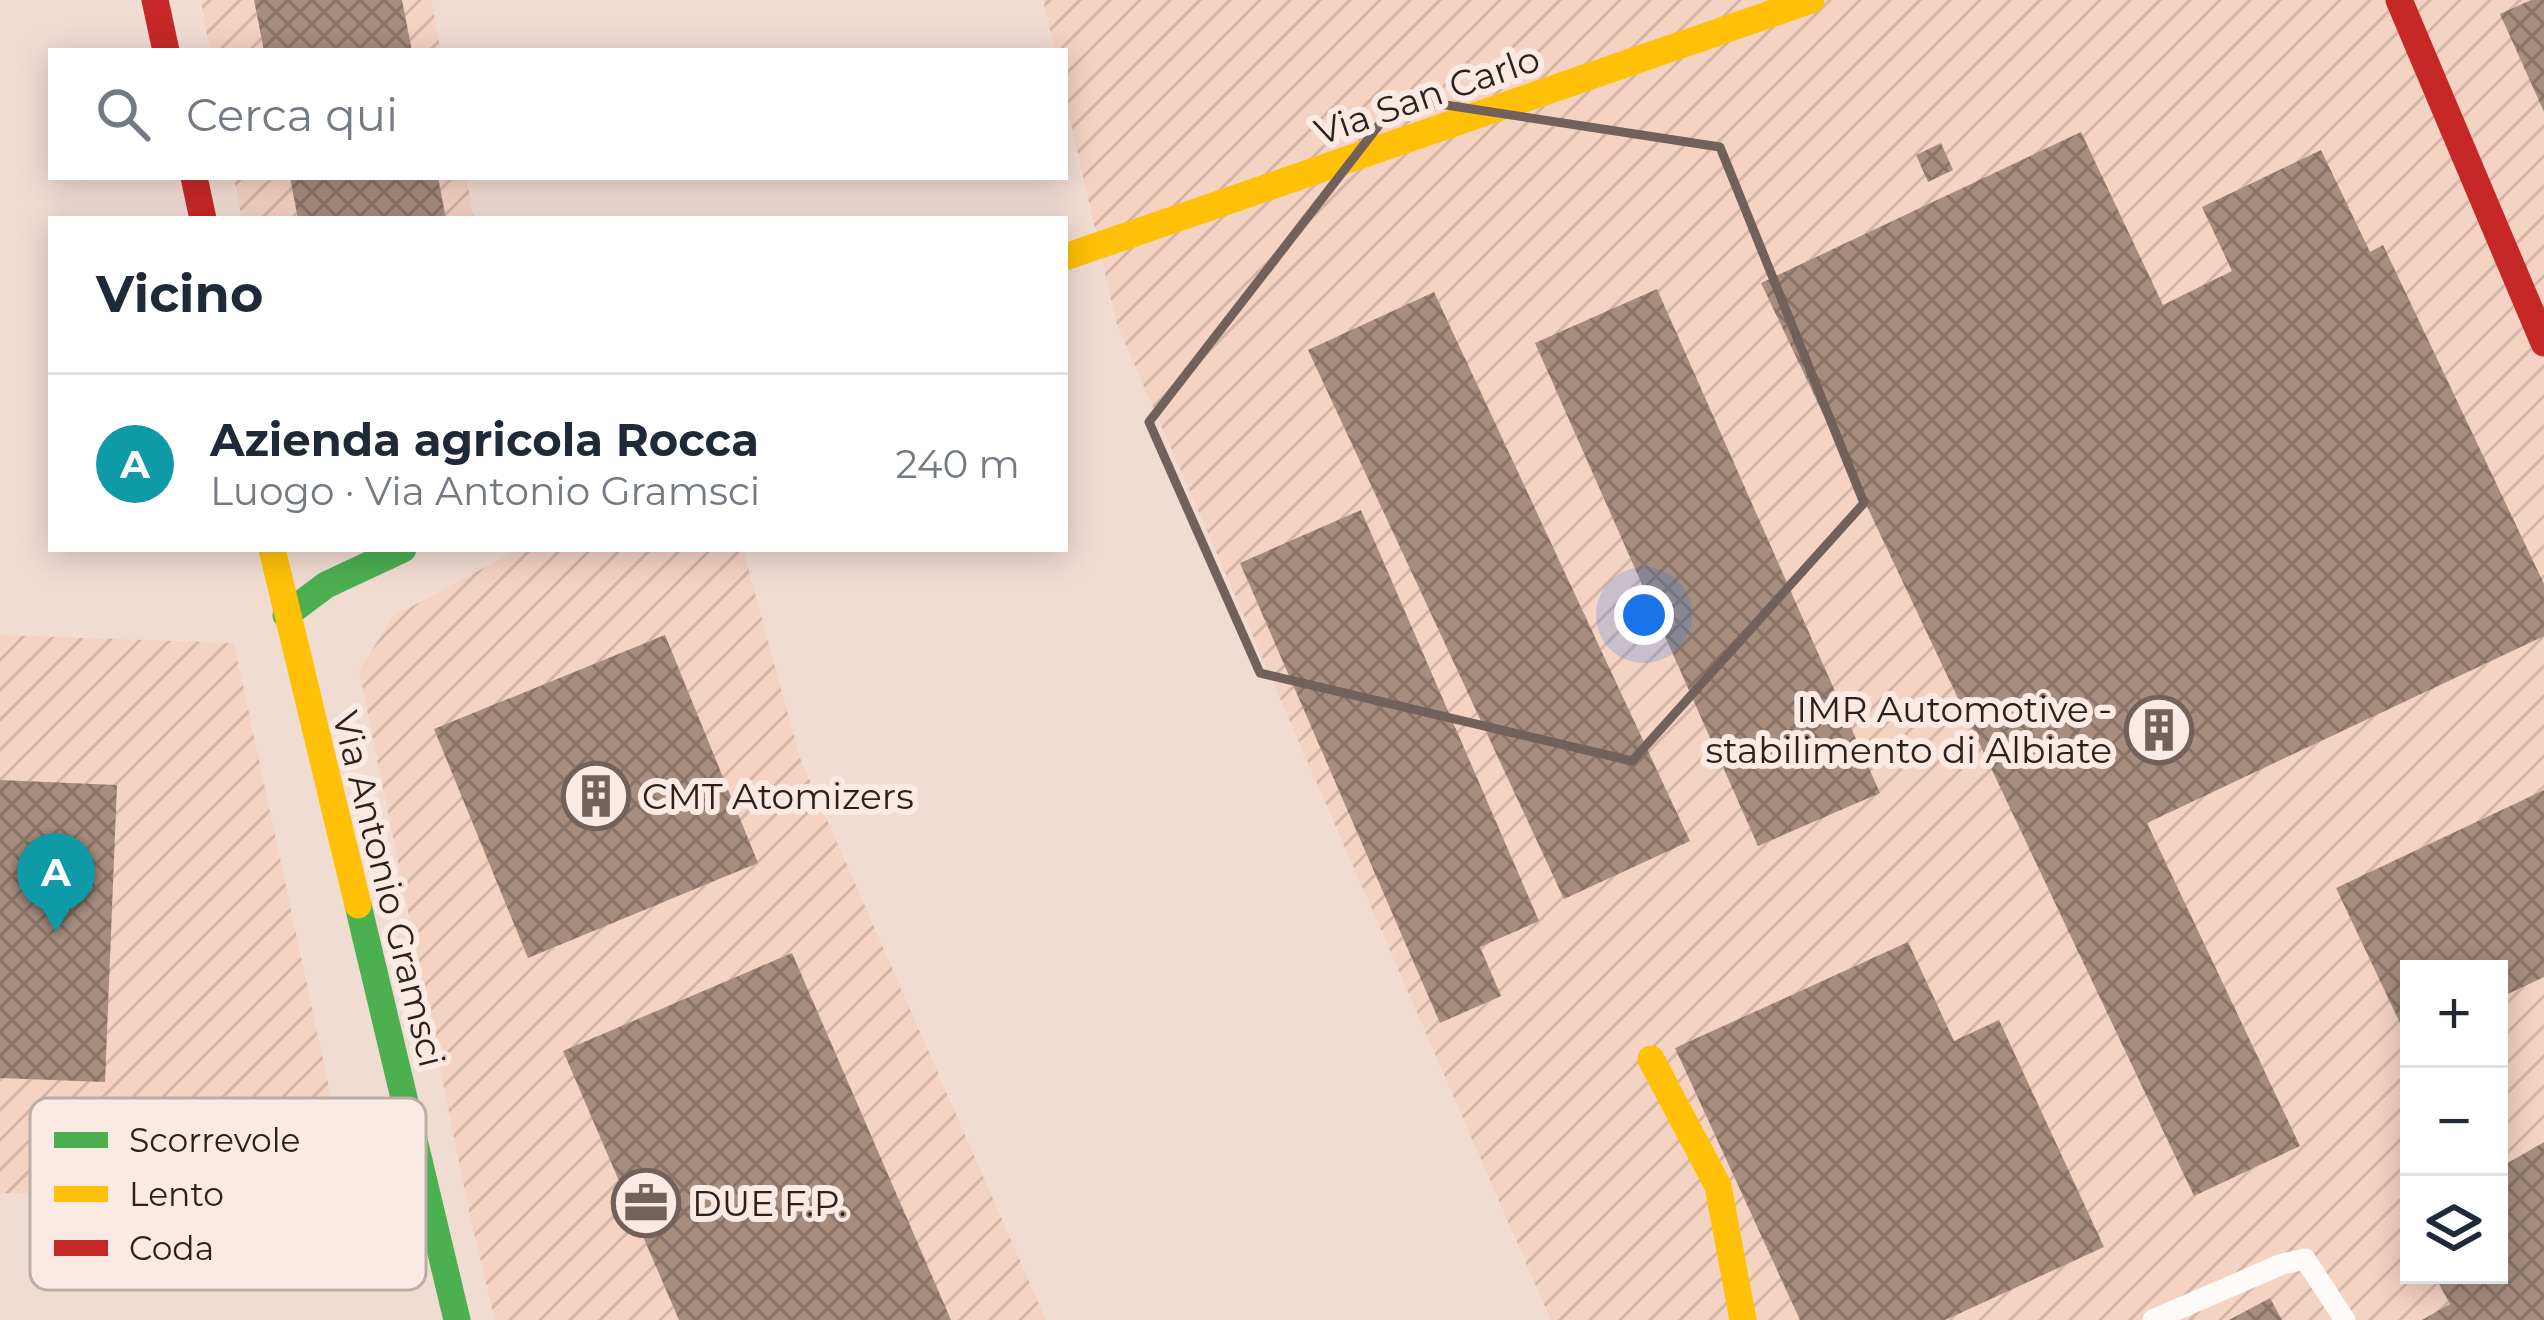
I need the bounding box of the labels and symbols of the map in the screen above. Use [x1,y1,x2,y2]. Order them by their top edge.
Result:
street label: Via San Carlo [1309,36,1545,154]
your location [1614,585,1674,645]
place label: IMR Automotive - stabilimento di Albiate [1706,687,2112,772]
building icon: IMR Automotive - stabilimento di Albiate [2124,695,2194,765]
street label: Via Antonio Gramsci [324,707,454,1071]
building icon: CMT Atomizers [561,761,631,831]
place label: CMT Atomizers [642,774,914,818]
pin: A [17,833,95,932]
legend [30,1098,426,1290]
text: Scorrevole [129,1120,301,1160]
office icon: DUE F.P. [611,1168,681,1238]
text: Lento [129,1174,224,1214]
place label: DUE F.P. [692,1181,846,1225]
text: Coda [129,1228,214,1268]

